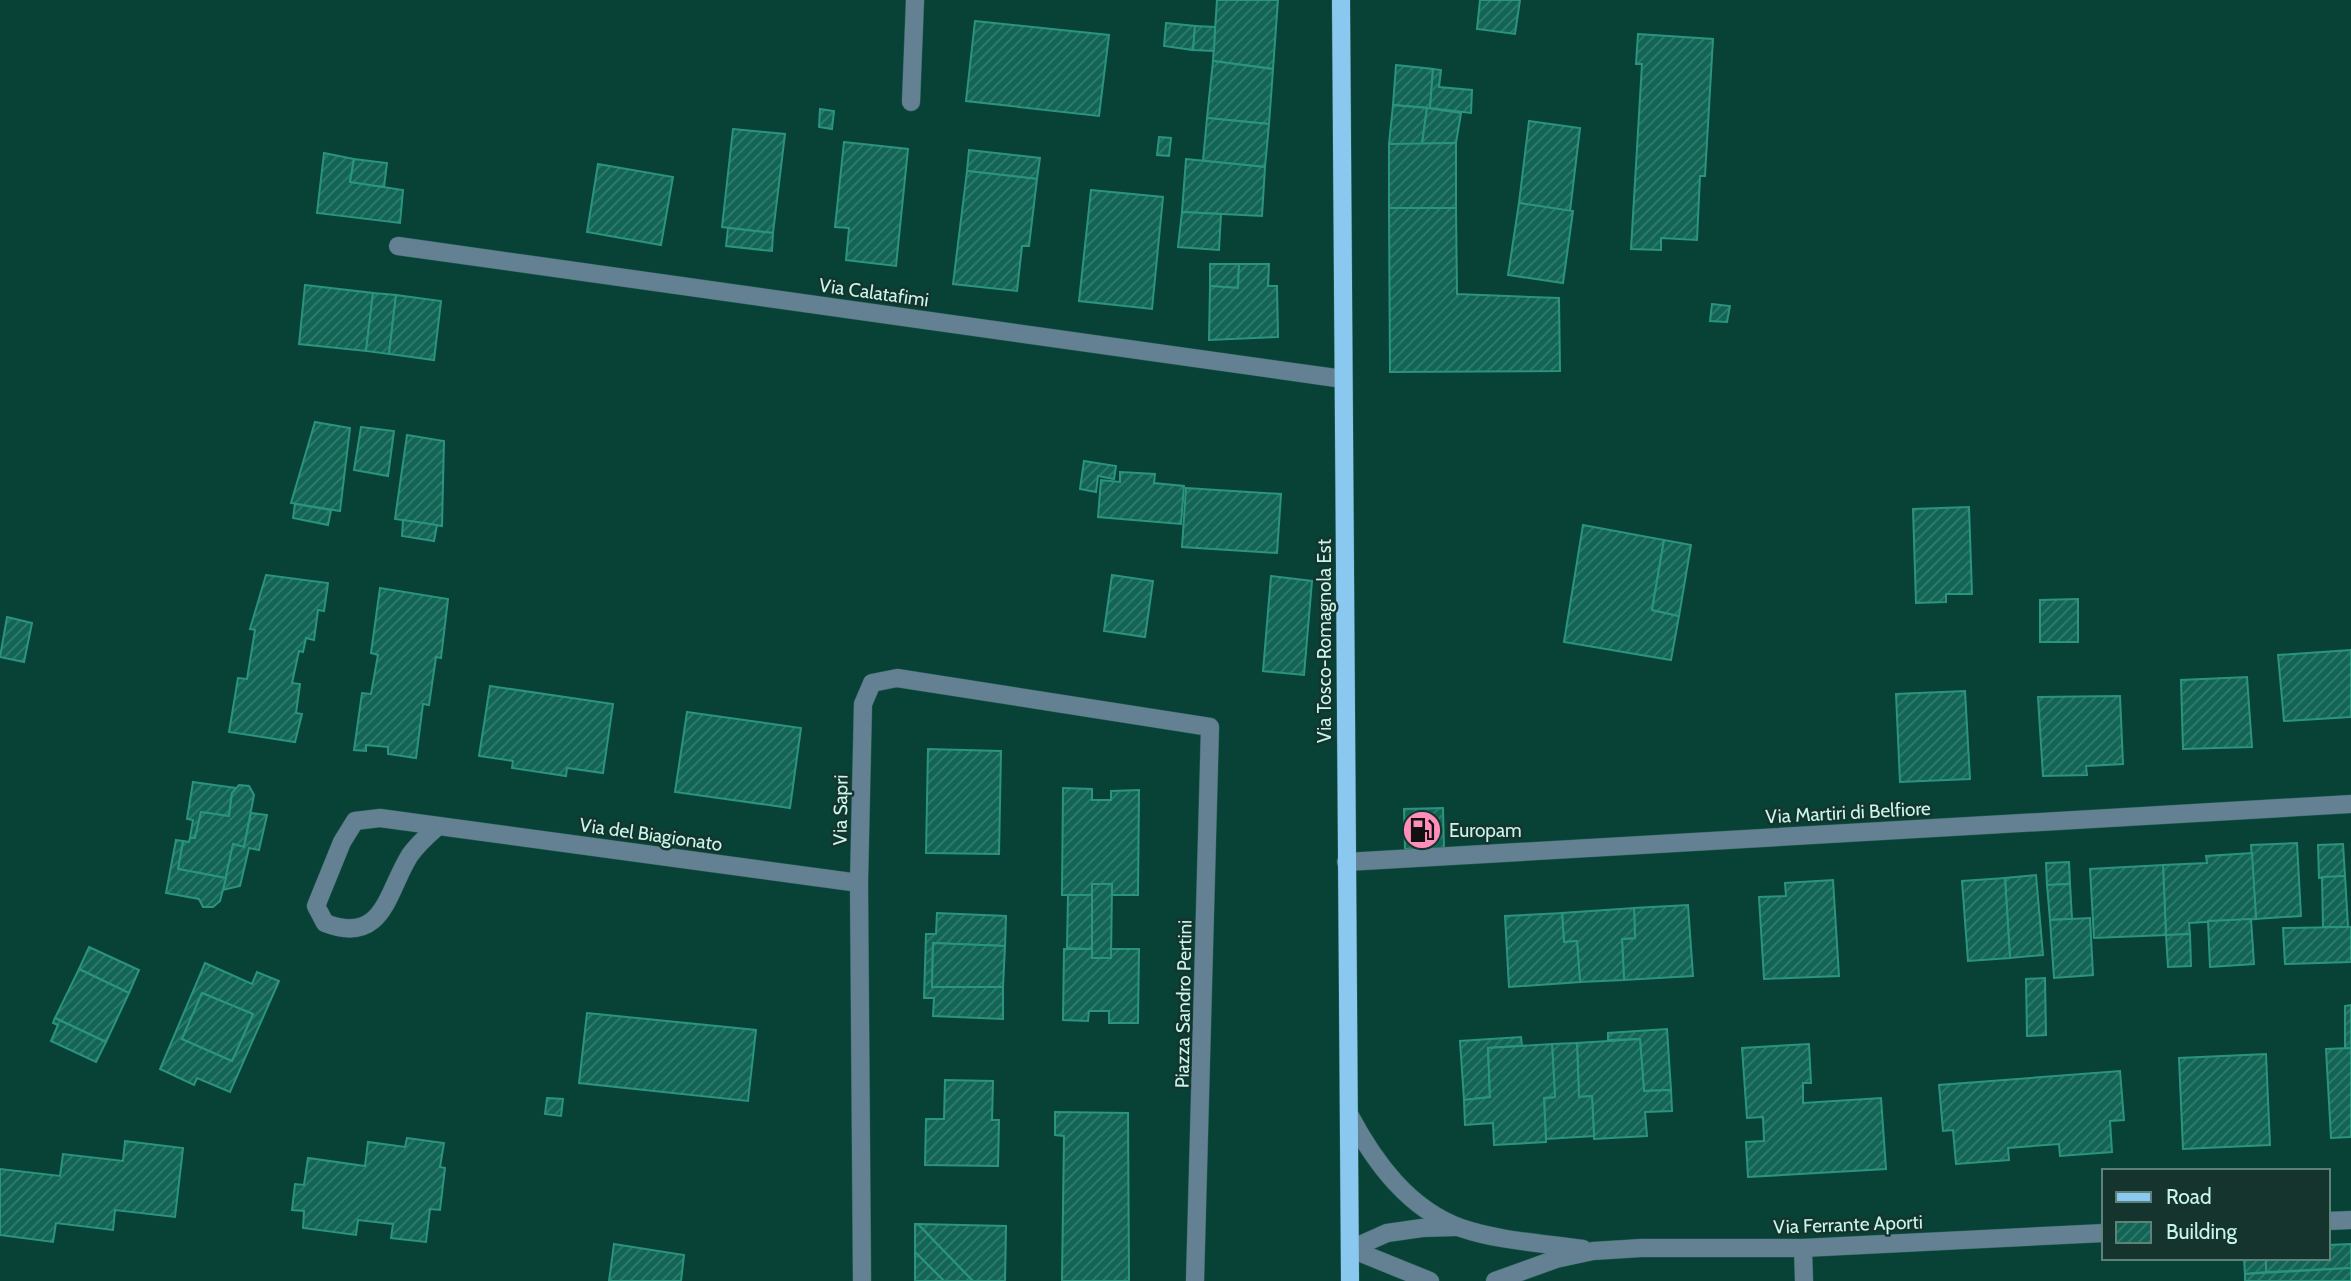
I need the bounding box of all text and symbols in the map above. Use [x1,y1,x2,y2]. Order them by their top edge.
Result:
street label: Via Calatafimi [818,273,930,312]
street label: Via Tosco-Romagnola Est [1313,538,1336,743]
street label: Via Sapri [828,774,853,846]
street label: Via Martiri di Belfiore [1765,797,1932,828]
fuel station icon: Europam [1401,809,1443,851]
street label: Via del Biagionato [578,813,724,856]
place label: Europam [1449,819,1522,842]
street label: Piazza Sandro Pertini [1171,920,1196,1088]
legend [2102,1169,2330,1260]
text: Road [2166,1184,2212,1209]
street label: Via Ferrante Aporti [1773,1210,1923,1239]
text: Building [2166,1219,2238,1244]

